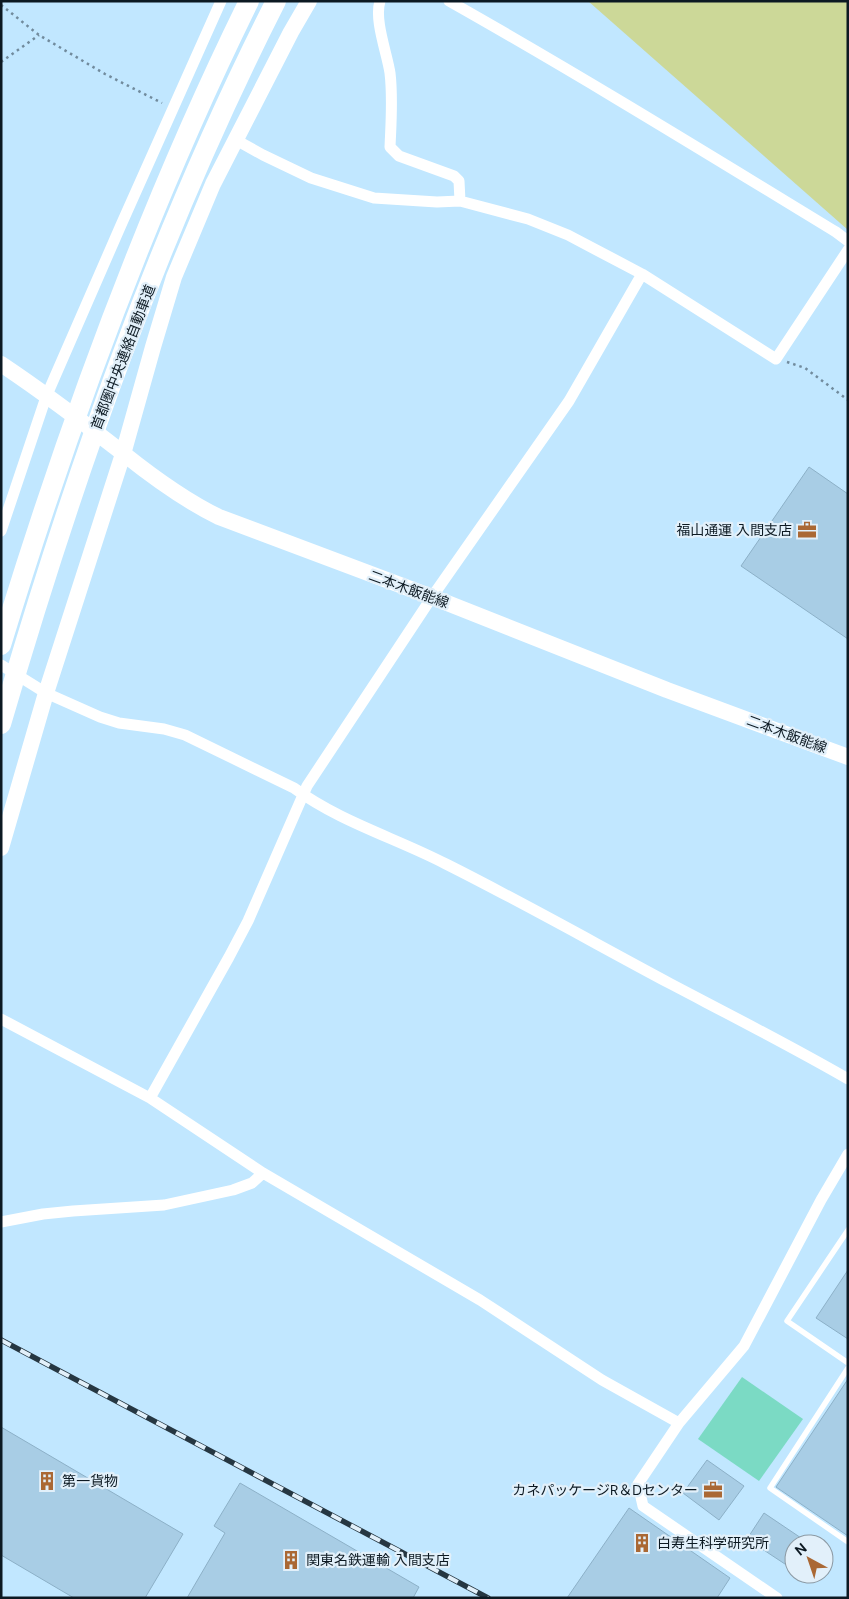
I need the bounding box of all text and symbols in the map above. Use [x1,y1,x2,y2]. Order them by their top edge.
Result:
street label: 首都圏中央連絡自動車道 [87,282,159,432]
office icon: 福山通運 入間支店 [796,519,818,541]
place label: 福山通運 入間支店 [676,521,792,539]
street label: 二本木飯能線 [366,566,452,612]
street label: 二本木飯能線 [744,711,830,757]
building icon: 第一貨物 [36,1470,58,1492]
place label: 第一貨物 [62,1472,118,1490]
office icon: カネパッケージR＆Dセンター [702,1479,724,1501]
place label: カネパッケージR＆Dセンター [512,1481,698,1499]
building icon: 白寿生科学研究所 [631,1532,653,1554]
place label: 白寿生科学研究所 [657,1534,769,1552]
north arrow [784,1534,834,1584]
text: N [791,1539,810,1559]
building icon: 関東名鉄運輸 入間支店 [280,1549,302,1571]
place label: 関東名鉄運輸 入間支店 [306,1551,450,1569]

